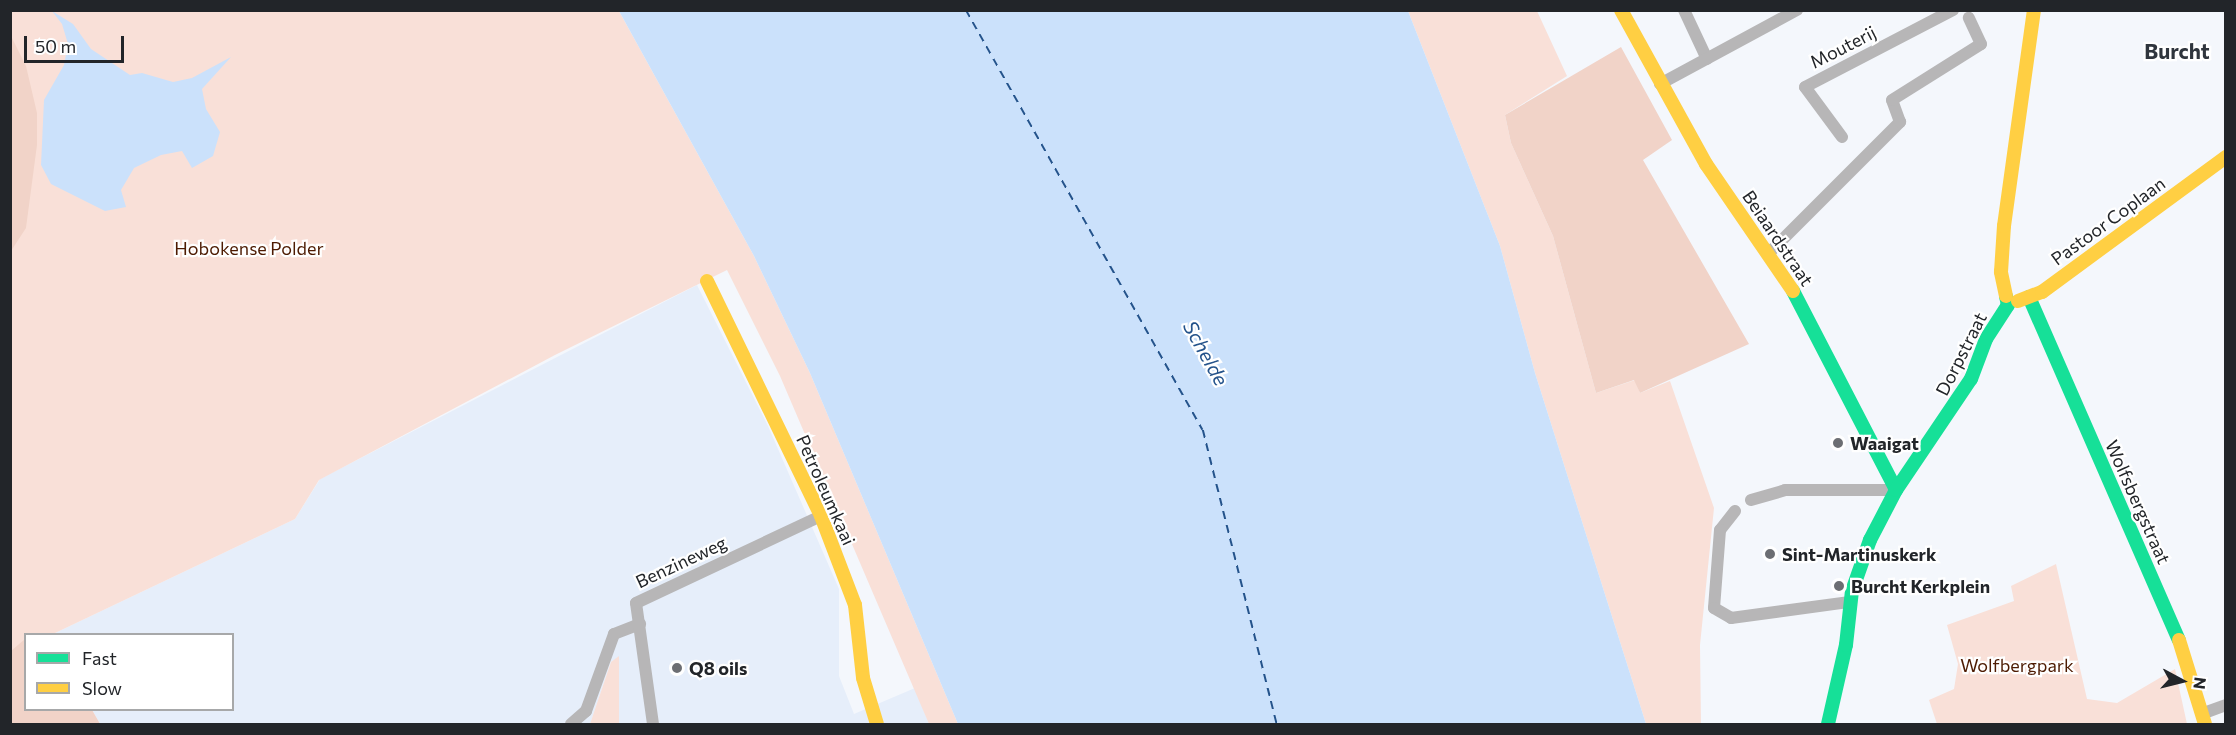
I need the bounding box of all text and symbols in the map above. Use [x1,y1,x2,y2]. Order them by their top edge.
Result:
street label: Mouterij [1806,21,1880,73]
scale bar [27,24,128,62]
text: 50 m [35,35,76,57]
district label: Burcht [2144,38,2210,64]
street label: Pastoor Coplaan [2047,172,2169,270]
street label: Beiaardstraat [1738,186,1818,290]
park label: Hobokense Polder [174,237,324,259]
street label: Dorpstraat [1931,309,1991,399]
water label: Schelde [1178,316,1234,390]
street label: Petroleumkaai [792,432,860,548]
place label: Waaigat [1850,432,1919,454]
marker: Waaigat [1831,436,1845,450]
street label: Wolfsbergstraat [2101,437,2175,567]
street label: Benzineweg [632,532,730,592]
place label: Sint-Martinuskerk [1782,543,1936,565]
marker: Sint-Martinuskerk [1763,547,1777,561]
place label: Burcht Kerkplein [1851,575,1990,597]
marker: Burcht Kerkplein [1832,579,1846,593]
legend [24,633,234,711]
text: Fast [82,647,117,669]
north arrow [2152,651,2212,711]
park label: Wolfbergpark [1960,654,2074,676]
place label: Q8 oils [689,657,747,679]
marker: Q8 oils [670,661,684,675]
text: N [2190,676,2211,690]
text: Slow [82,677,122,699]

